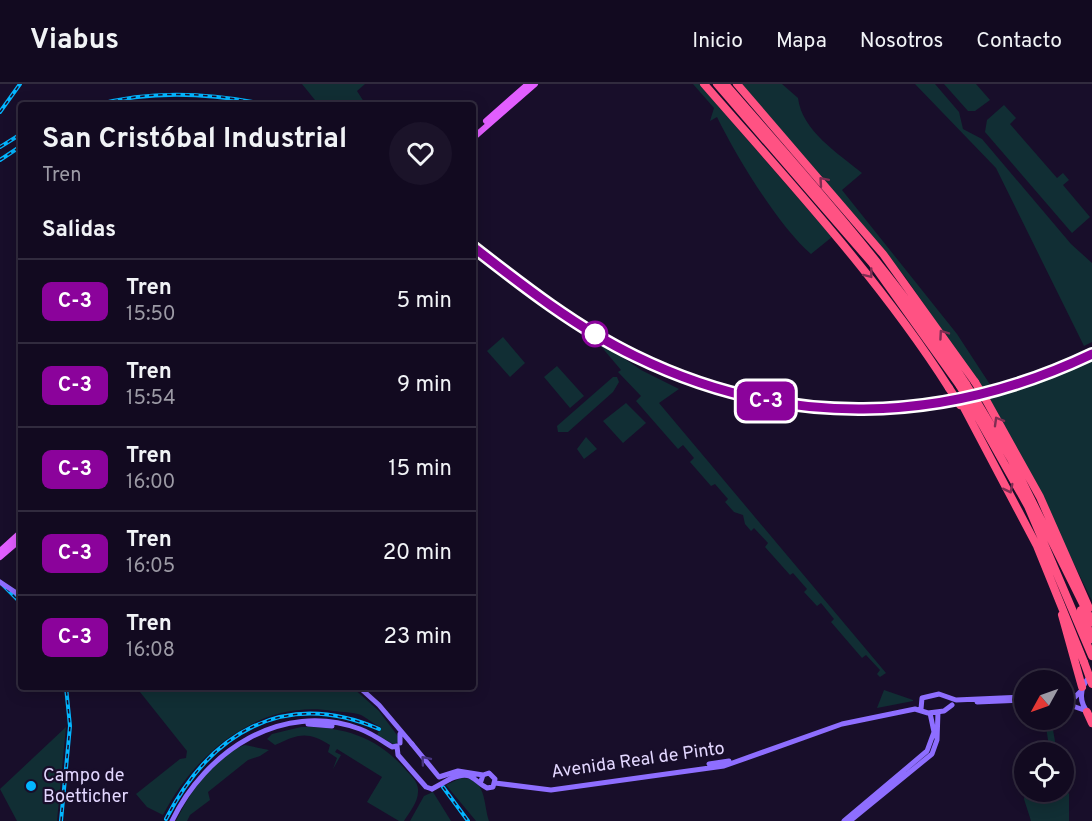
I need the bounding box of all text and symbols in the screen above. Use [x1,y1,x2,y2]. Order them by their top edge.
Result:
text: Viabus [30,23,119,59]
text: Inicio [692,28,743,55]
text: Mapa [776,28,827,55]
text: Nosotros [860,28,943,55]
text: Contacto [976,28,1062,55]
text: San Cristóbal Industrial [42,122,347,158]
button: heart [389,122,452,185]
text: Tren [42,163,81,189]
one-way arrow [819,177,830,188]
text: Salidas [42,217,116,244]
one-way arrow [862,267,873,278]
text: Tren [126,275,172,302]
text: C-3 [58,288,92,315]
text: 5 min [397,288,452,315]
text: 15:50 [126,302,176,328]
unlabelled marker [582,321,608,347]
one-way arrow [939,329,950,340]
text: Tren [126,359,172,386]
text: C-3 [58,372,92,399]
text: 9 min [397,372,452,399]
line badge: C-3 [732,382,801,420]
text: 15:54 [126,386,176,412]
text: C-3 [749,388,783,415]
one-way arrow [994,417,1006,427]
text: Tren [126,443,172,470]
text: C-3 [58,456,92,483]
text: 15 min [388,456,452,483]
text: 16:00 [126,470,175,496]
one-way arrow [1002,483,1013,494]
text: Tren [126,527,172,554]
text: C-3 [58,540,92,567]
text: 20 min [383,540,452,567]
text: 16:05 [126,554,175,580]
text: Tren [126,611,172,638]
text: C-3 [58,624,92,651]
text: 23 min [384,624,452,651]
text: 16:08 [126,638,175,664]
north arrow [1014,670,1074,730]
map controls [1014,670,1074,802]
street label: Avenida Real de Pinto [550,737,726,785]
button: locate [1014,742,1074,802]
one-way arrow [422,756,433,767]
place label: Campo de Boetticher [43,765,129,809]
marker: Campo de Boetticher [24,779,38,793]

